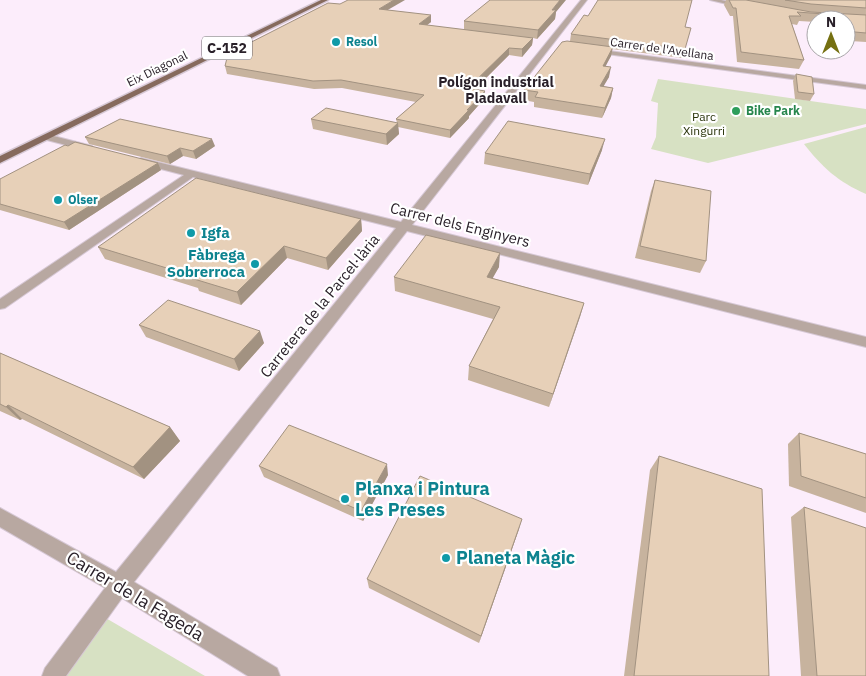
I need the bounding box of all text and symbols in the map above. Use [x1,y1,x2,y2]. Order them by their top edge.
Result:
north arrow [806,10,856,60]
text: N [826,13,836,31]
place label: Resol [346,34,377,49]
street label: Carrer de l'Avellana [609,34,715,63]
road number: C-152 [202,36,252,59]
marker: Resol [330,36,342,48]
street label: Eix Diagonal [124,47,190,90]
district label: Polígon industrial Pladavall [438,73,554,107]
place label: Bike Park [746,103,800,118]
marker: Bike Park [730,105,742,117]
park label: Parc Xingurri [683,109,725,138]
place label: Olser [68,192,98,207]
marker: Olser [52,194,64,206]
street label: Carrer dels Enginyers [388,198,532,251]
place label: Igfa [201,223,230,242]
marker: Igfa [185,227,197,239]
street label: Carretera de la Parcel·lària [256,230,383,381]
place label: Fàbrega Sobrerroca [167,245,245,281]
marker: Fàbrega Sobrerroca [249,258,261,270]
place label: Planxa i Pintura Les Preses [355,477,490,521]
marker: Planxa i Pintura Les Preses [339,493,351,505]
street label: Carrer de la Fageda [62,545,208,646]
place label: Planeta Màgic [456,546,575,569]
marker: Planeta Màgic [440,552,452,564]

